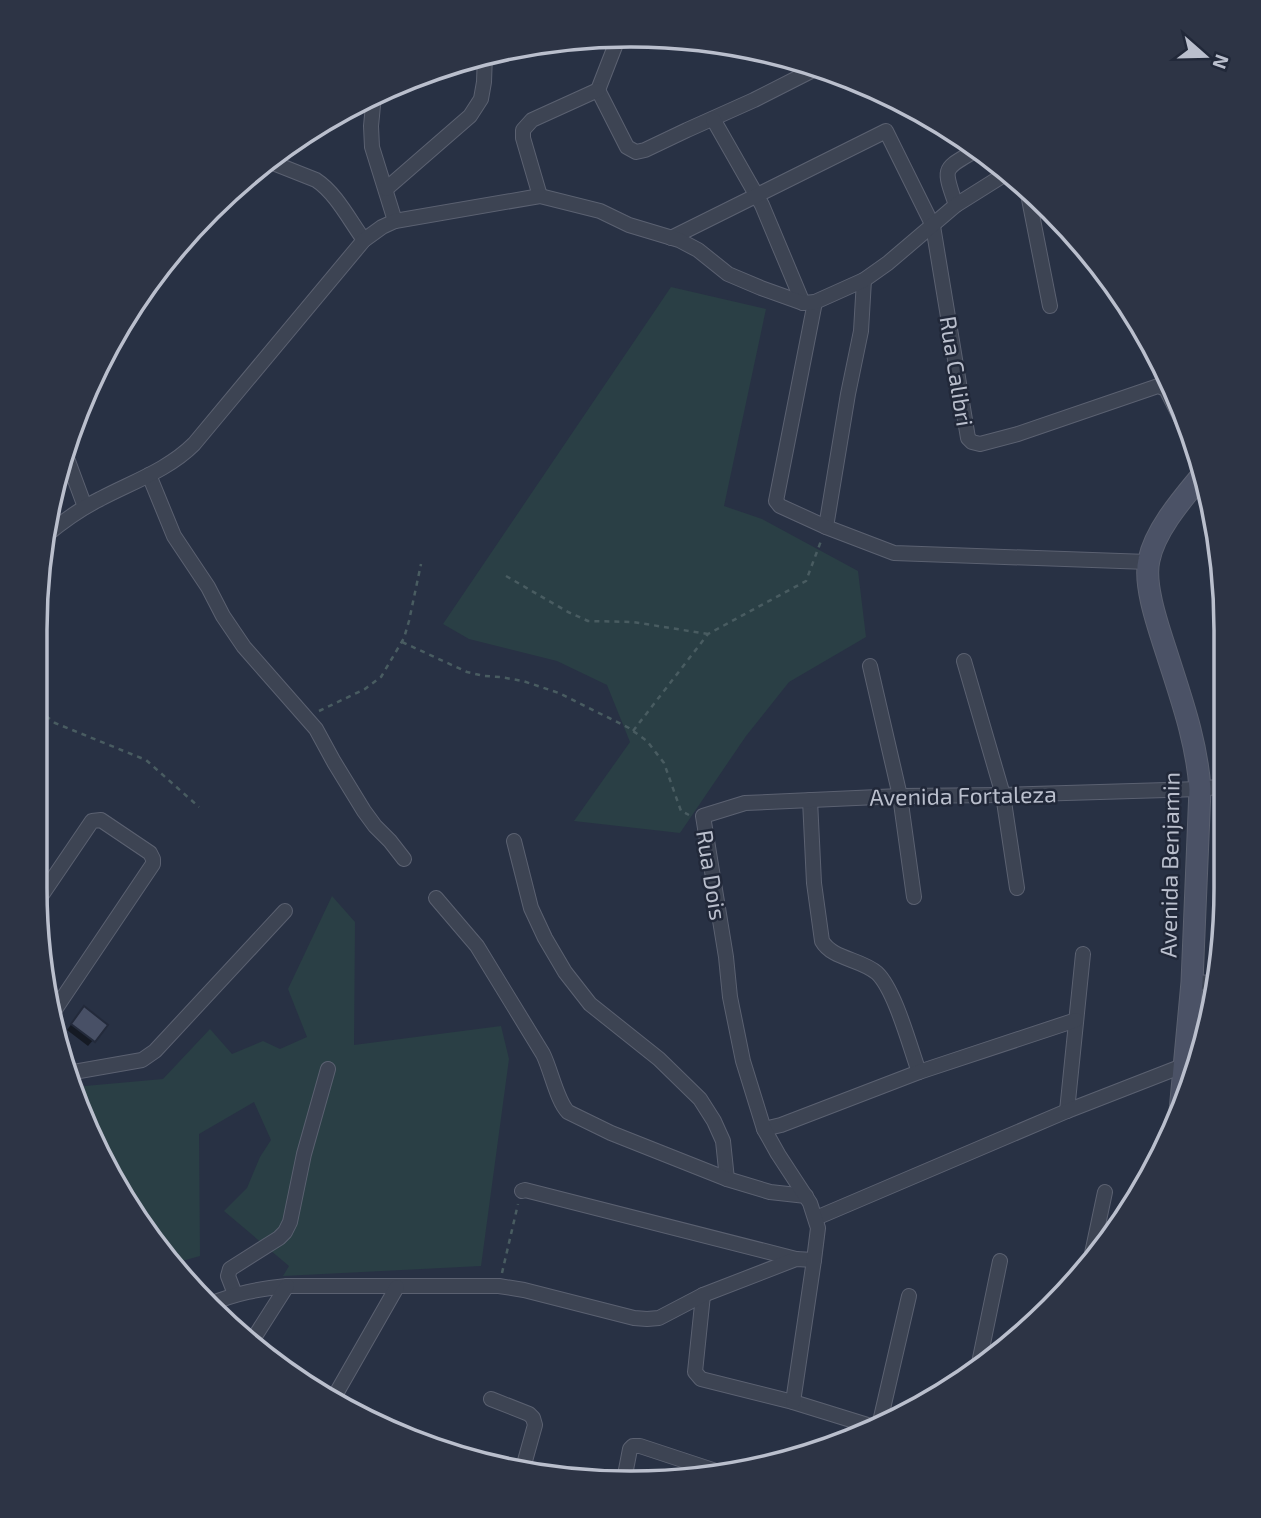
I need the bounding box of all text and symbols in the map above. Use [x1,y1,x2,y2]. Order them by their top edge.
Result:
north arrow [1170,21,1240,91]
text: N [1208,52,1235,72]
street label: Rua Calibri [934,314,980,428]
street label: Avenida Benjamin [1153,772,1185,958]
street label: Avenida Fortaleza [869,779,1057,811]
street label: Rua Dois [691,828,733,922]

